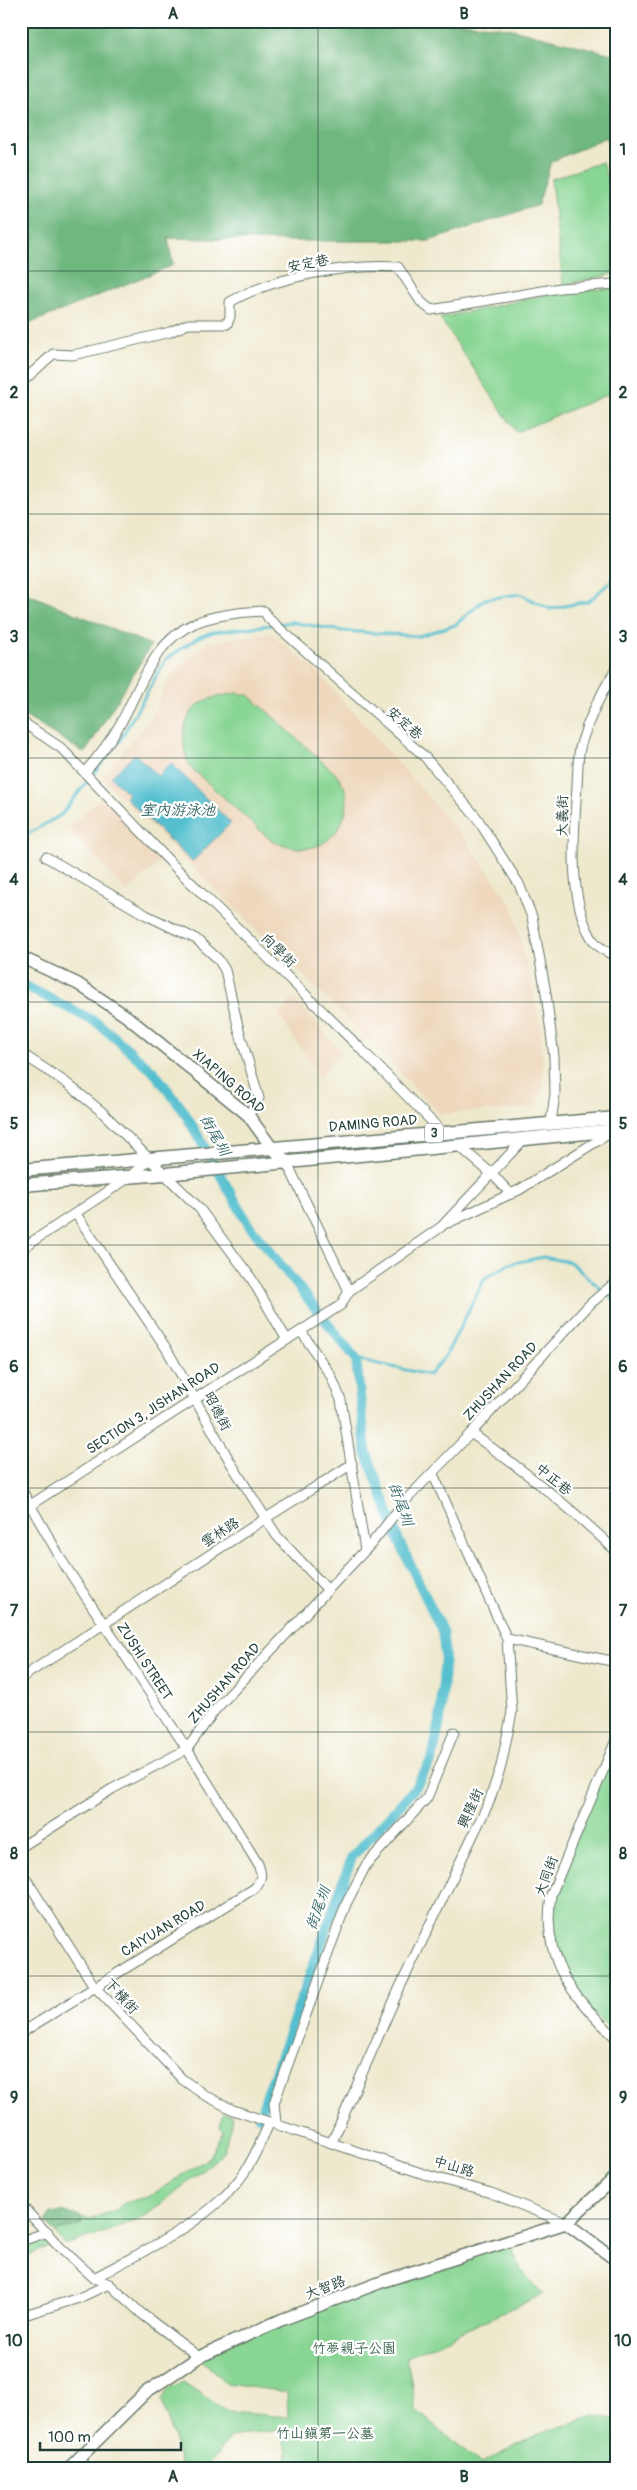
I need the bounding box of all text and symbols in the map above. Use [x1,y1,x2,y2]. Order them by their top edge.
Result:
text: A [168,4,179,24]
text: B [459,4,469,24]
text: 1 [11,140,17,160]
text: 1 [620,140,626,160]
street label: 安定巷 [286,251,331,276]
text: 2 [10,383,19,403]
text: 2 [619,383,628,403]
text: 3 [10,627,19,647]
text: 3 [619,627,628,647]
street label: 安定巷 [383,703,427,744]
street label: 大義街 [554,795,571,837]
water label: 室內游泳池 [140,801,216,820]
text: 4 [9,870,19,890]
text: 4 [618,870,628,890]
street label: 向學街 [258,930,300,971]
street label: XIAPING ROAD [189,1046,268,1117]
water label: 街尾圳 [195,1111,235,1161]
street label: DAMING ROAD [328,1111,418,1136]
text: 5 [10,1114,19,1134]
text: 5 [619,1114,628,1134]
road number: 3 [425,1124,443,1142]
street label: ZHUSHAN ROAD [460,1338,541,1424]
text: 6 [9,1357,19,1377]
text: 6 [618,1357,628,1377]
street label: SECTION 3, JISHAN ROAD [83,1359,223,1458]
street label: 昭德街 [200,1389,235,1434]
street label: 中正巷 [532,1460,576,1500]
water label: 街尾圳 [384,1480,418,1530]
street label: 雲林路 [198,1514,243,1551]
text: 7 [10,1601,19,1621]
text: 7 [619,1601,628,1621]
street label: ZUSHI STREET [113,1619,176,1703]
street label: ZHUSHAN ROAD [185,1639,264,1727]
street label: 興隆街 [454,1786,487,1831]
text: 8 [10,1844,18,1864]
text: 8 [619,1844,627,1864]
street label: 大同街 [531,1854,562,1899]
water label: 街尾圳 [302,1882,336,1933]
street label: CAIYUAN ROAD [118,1896,209,1960]
street label: 下橫街 [101,1975,142,2017]
text: 9 [10,2088,18,2108]
text: 9 [619,2088,627,2108]
street label: 中山路 [431,2152,476,2181]
street label: 大智路 [303,2272,348,2303]
text: 10 [5,2331,23,2351]
text: 10 [614,2331,632,2351]
park label: 竹夢親子公園 [312,2340,396,2357]
scale bar [40,2420,181,2452]
park label: 竹山鎮第一公墓 [276,2425,374,2442]
text: 100 m [48,2428,91,2447]
text: A [168,2467,179,2487]
text: B [459,2467,469,2487]

